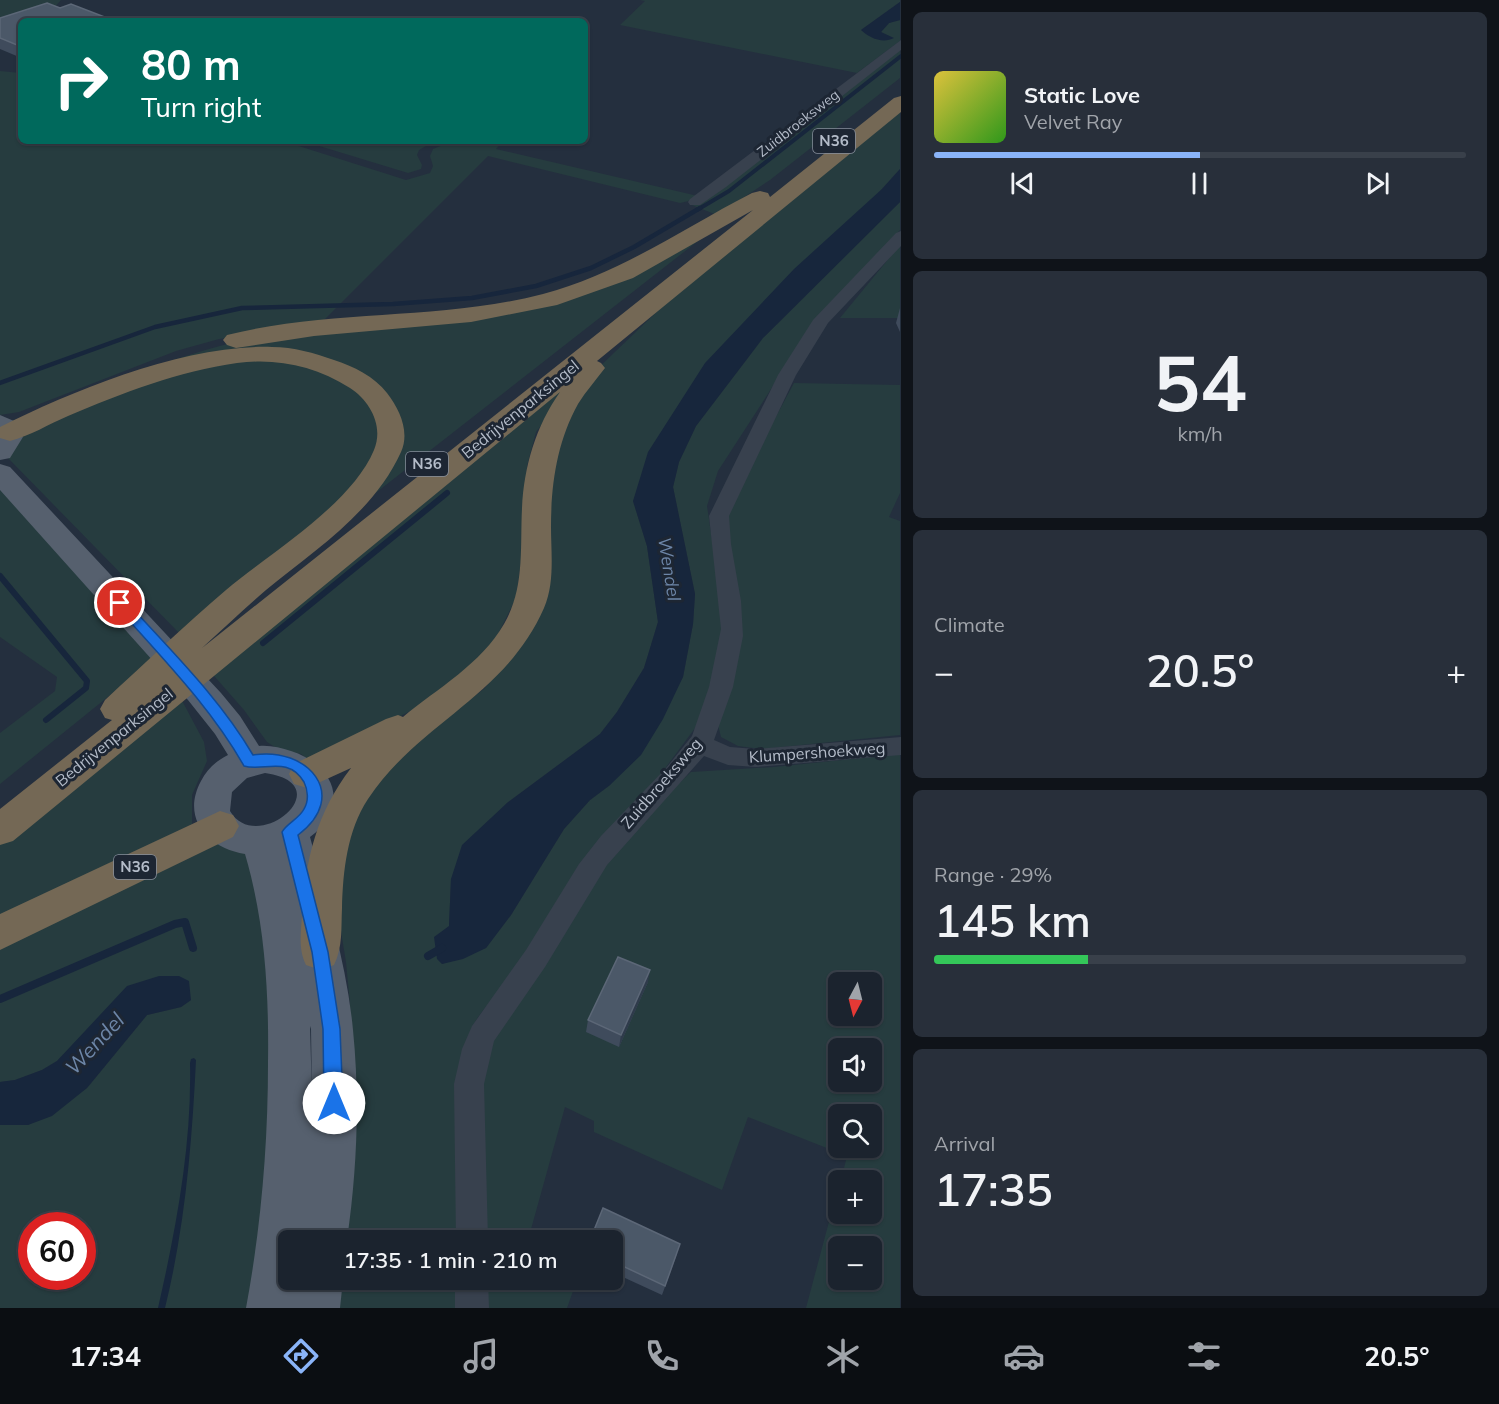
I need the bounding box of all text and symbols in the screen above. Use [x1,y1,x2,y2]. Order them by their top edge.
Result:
text: 80 m [141,38,241,91]
icon: right [42,42,120,120]
text: Static Love [1024,81,1140,109]
street label: Zuidbroeksweg [753,85,843,161]
text: Turn right [141,90,261,124]
text: Velvet Ray [1024,109,1122,134]
road number: N36 [813,129,855,153]
icon: previous [1006,167,1039,200]
icon: pause [1183,167,1216,200]
icon: next [1361,167,1394,200]
text: 54 [1153,333,1247,431]
street label: Bedrijvenparksingel [457,355,583,463]
text: km/h [1177,421,1223,446]
road number: N36 [406,452,448,476]
water label: Wendel [653,535,686,603]
pin [94,577,145,628]
icon: arrive [103,586,136,619]
text: Climate [934,612,1005,637]
text: 20.5° [1146,642,1254,698]
text: − [934,651,954,692]
text: + [1446,651,1466,692]
street label: Bedrijvenparksingel [51,683,177,791]
street label: Zuidbroeksweg [616,734,706,832]
street label: Klumpershoekweg [748,737,886,767]
road number: N36 [114,855,156,879]
text: Range · 29% [934,862,1052,887]
text: 145 km [934,892,1091,948]
north arrow [828,972,882,1026]
map controls [828,972,882,1290]
water label: Wendel [59,1007,129,1080]
button: sound [828,1038,882,1092]
position arrow [302,1071,366,1135]
button: search [828,1104,882,1158]
text: Arrival [934,1131,995,1156]
text: 17:35 [934,1161,1053,1217]
button: + [828,1170,882,1224]
speed limit sign: 60 [18,1212,96,1290]
button: − [828,1236,882,1290]
text: 17:35 · 1 min · 210 m [343,1246,558,1274]
icon: directions [280,1335,322,1377]
icon: music [460,1335,502,1377]
icon: phone [641,1335,683,1377]
icon: climate [822,1335,864,1377]
icon: car [1003,1335,1045,1377]
icon: filters [1183,1335,1225,1377]
text: 17:34 [69,1339,141,1373]
text: 20.5° [1364,1339,1430,1373]

